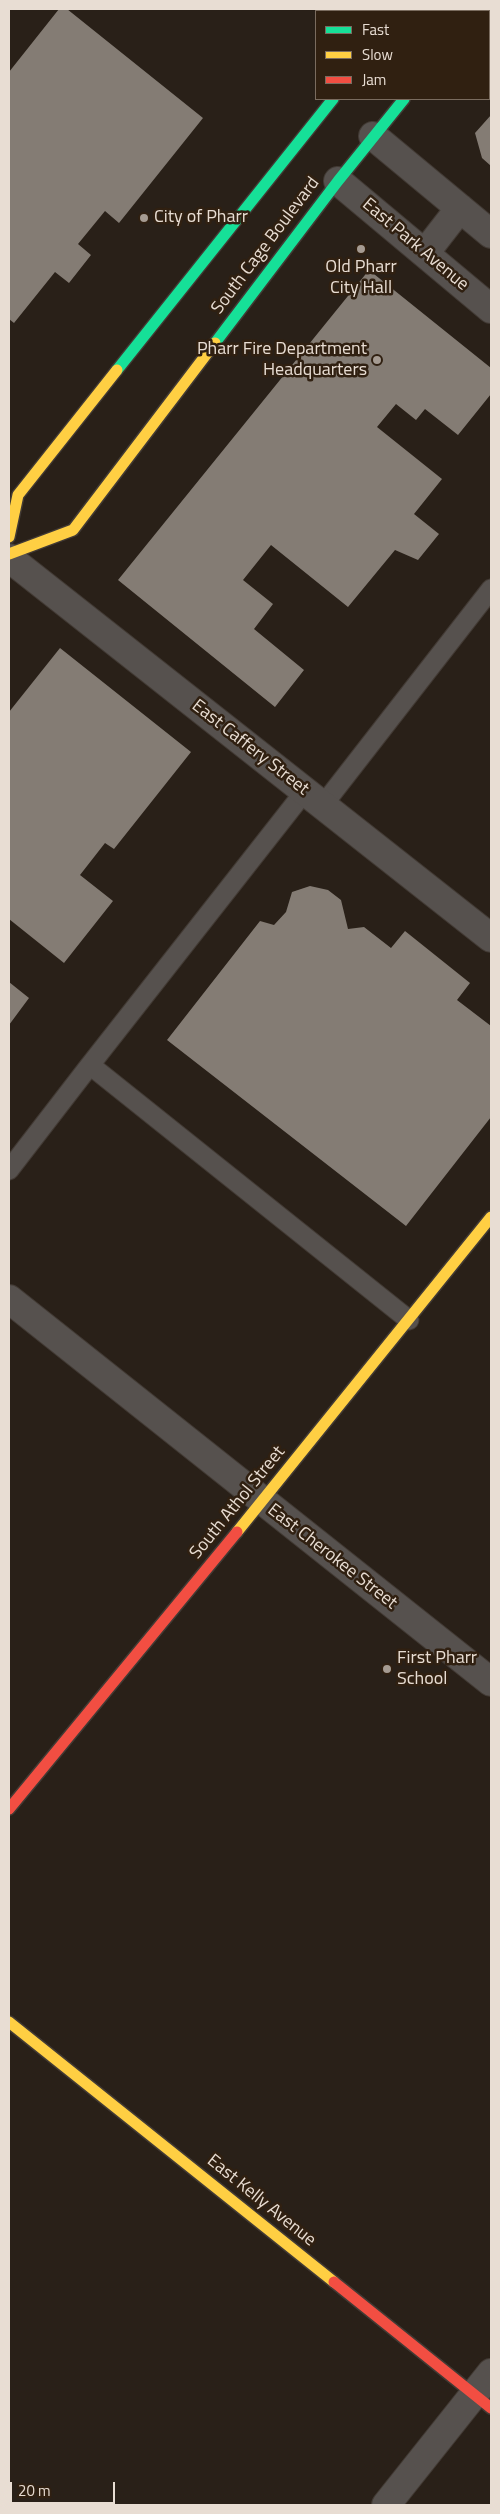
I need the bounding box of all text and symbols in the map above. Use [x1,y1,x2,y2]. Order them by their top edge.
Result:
legend [315,10,490,100]
text: Fast [362,18,389,41]
text: Slow [362,43,393,66]
text: Jam [362,68,386,91]
street label: South Cage Boulevard [207,173,325,319]
street label: East Park Avenue [357,194,473,296]
place label: City of Pharr [154,207,248,229]
marker: City of Pharr [138,212,150,224]
marker: Old Pharr City Hall [355,243,367,255]
place label: Old Pharr City Hall [325,257,397,300]
place label: Pharr Fire Department Headquarters [197,339,367,382]
marker: Pharr Fire Department Headquarters [371,354,383,366]
street label: East Caffery Street [187,696,313,800]
street label: South Athol Street [186,1442,290,1564]
street label: East Cherokee Street [263,1500,401,1614]
place label: First Pharr School [397,1648,477,1690]
marker: First Pharr School [381,1663,393,1675]
street label: East Kelly Avenue [202,2150,320,2252]
scale bar [12,2472,118,2504]
text: 20 m [18,2479,51,2502]

